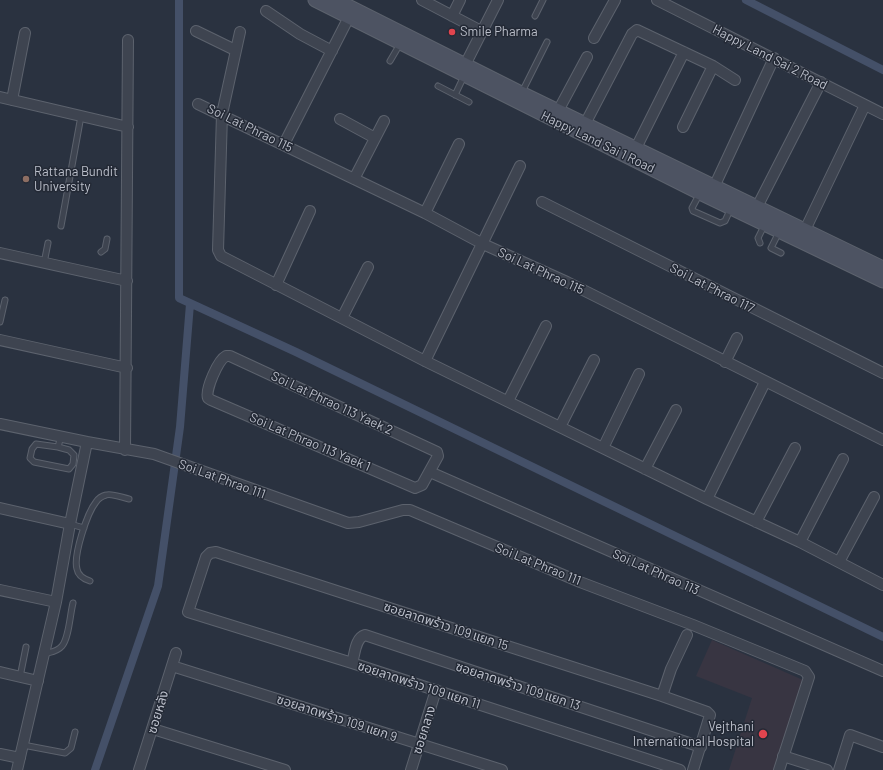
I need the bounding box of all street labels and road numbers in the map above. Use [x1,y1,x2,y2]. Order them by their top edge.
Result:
street label: Happy Land Sai 2 Road [710,21,830,93]
street label: Soi Lat Phrao 115 [205,101,295,155]
street label: Happy Land Sai 1 Road [539,108,657,176]
street label: Soi Lat Phrao 115 [495,244,587,298]
street label: Soi Lat Phrao 117 [667,260,757,316]
street label: Soi Lat Phrao 113 Yaek 2 [269,368,395,438]
street label: Soi Lat Phrao 113 Yaek 1 [247,409,373,475]
street label: Soi Lat Phrao 111 [176,456,268,502]
street label: Soi Lat Phrao 111 [493,540,583,588]
street label: Soi Lat Phrao 113 [610,546,702,598]
street label: ซอยลาดพร้าว 109 แยก 15 [382,598,510,654]
street label: ซอยลาดพร้าว 109 แยก 11 [356,658,482,712]
street label: ซอยลาดพร้าว 109 แยก 13 [454,658,582,714]
street label: ซอยหลัง [144,688,172,736]
street label: ซอยลาดพร้าว 109 แยก 9 [275,691,399,745]
street label: ซอยกลาง [409,704,439,756]

